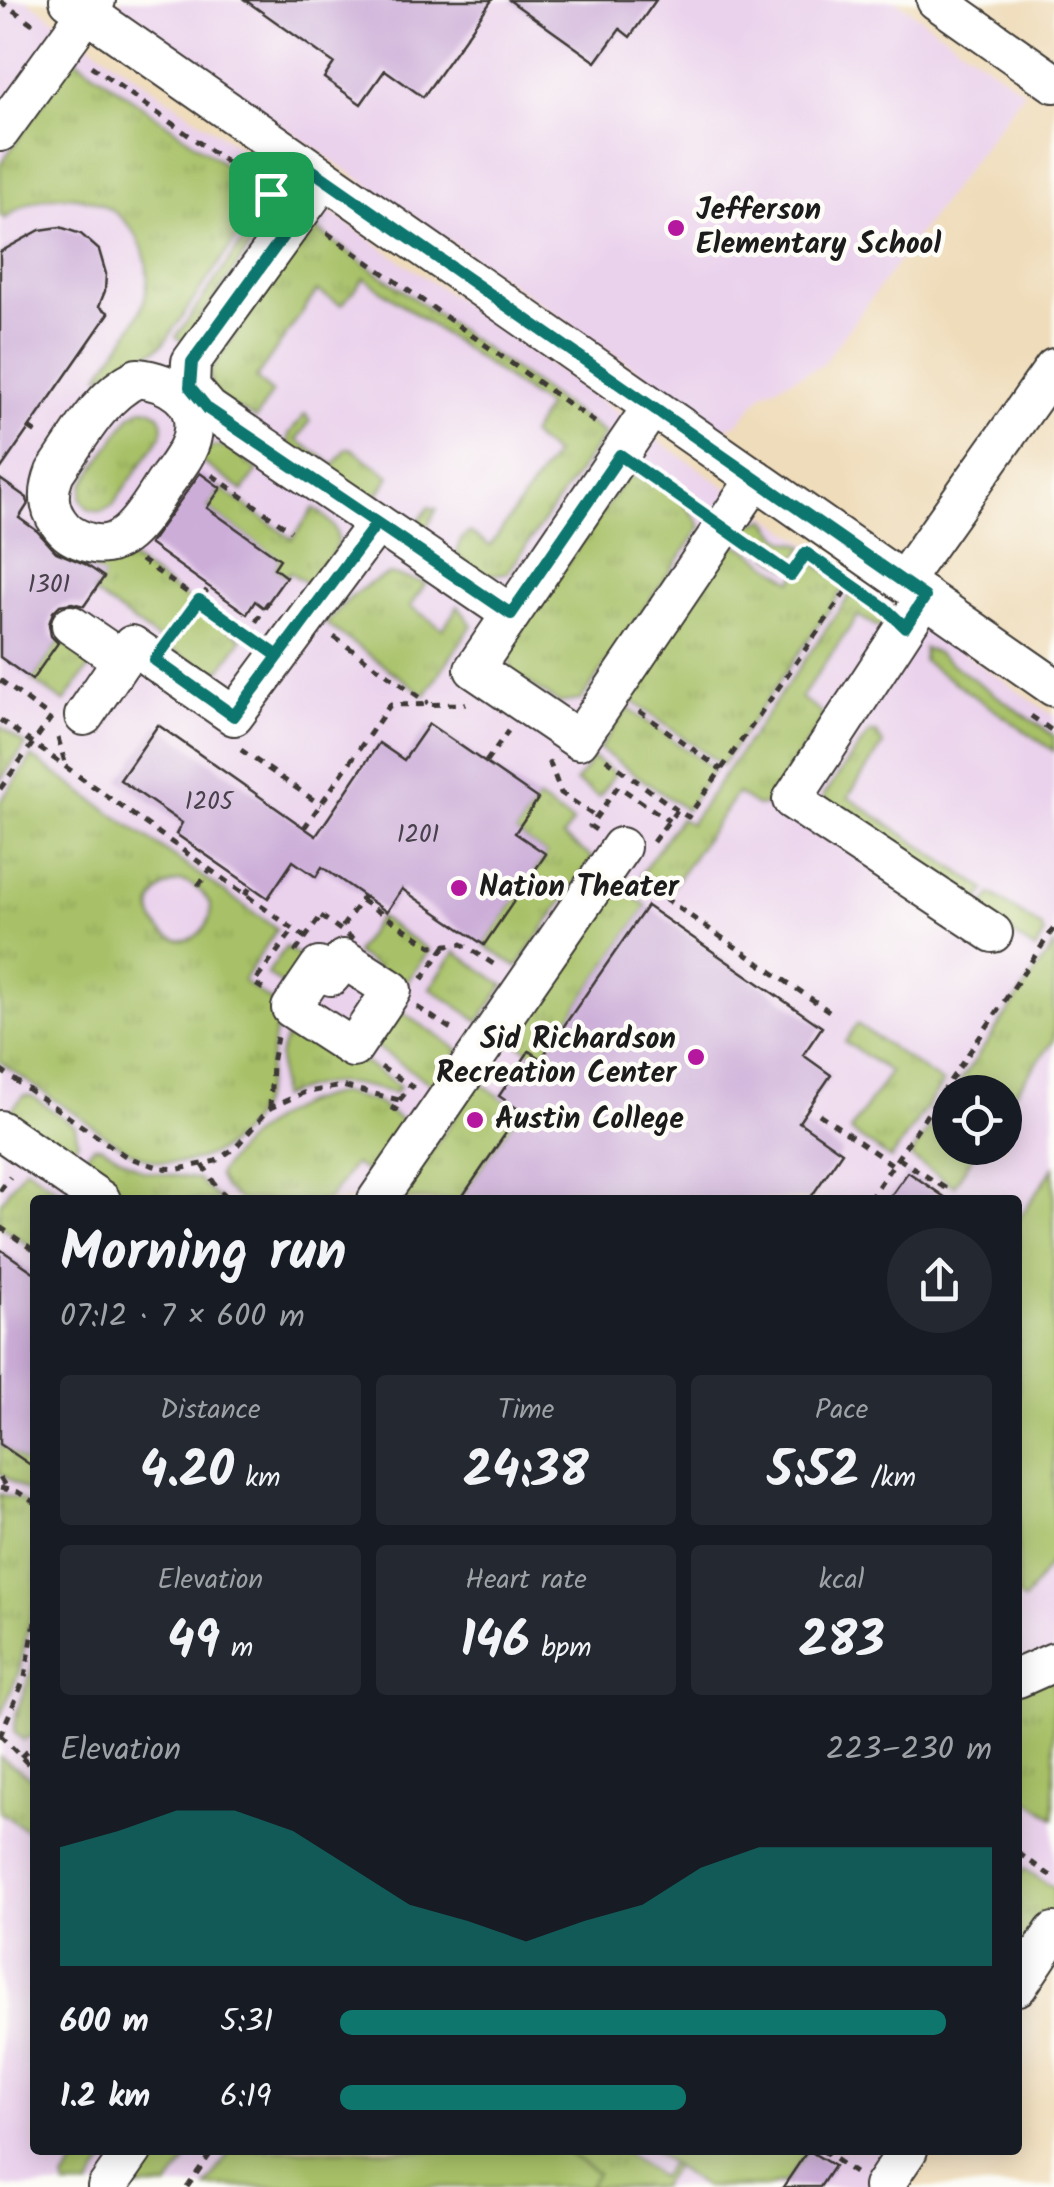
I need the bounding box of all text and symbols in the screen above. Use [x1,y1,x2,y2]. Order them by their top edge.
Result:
pin [229,152,314,237]
icon: arrive [244,167,299,222]
place label: Jefferson Elementary School [696,187,941,269]
marker: Jefferson Elementary School [665,217,687,239]
house number: 1301 [28,565,70,605]
house number: 1205 [185,782,235,822]
house number: 1201 [397,815,439,855]
place label: Nation Theater [479,864,680,912]
marker: Nation Theater [448,877,470,899]
place label: Sid Richardson Recreation Center [436,1016,677,1098]
marker: Sid Richardson Recreation Center [685,1046,707,1068]
map controls [932,1075,1022,1165]
button: locate [932,1075,1022,1165]
place label: Austin College [495,1096,684,1144]
marker: Austin College [464,1109,486,1131]
text: Morning run [60,1211,347,1298]
button: share [887,1228,992,1333]
text: 07:12 · 7 × 600 m [60,1292,305,1343]
text: Distance [160,1388,261,1433]
text: Time [498,1388,554,1433]
text: Pace [815,1388,868,1433]
text: 4.20 [140,1433,234,1513]
text: 24:38 [463,1433,589,1513]
text: 5:52 [767,1433,859,1513]
text: km [234,1456,281,1501]
text: /km [859,1456,916,1501]
text: Elevation [157,1558,263,1603]
text: Heart rate [465,1558,587,1603]
text: kcal [819,1558,864,1603]
text: 49 [167,1603,220,1683]
text: 146 [460,1603,530,1683]
text: 283 [799,1603,885,1683]
text: m [220,1626,253,1671]
text: bpm [530,1626,592,1671]
text: Elevation [60,1725,181,1776]
text: 223–230 m [826,1725,992,1776]
text: 600 m [60,1997,149,2048]
text: 5:31 [220,1997,273,2048]
text: 1.2 km [60,2072,150,2123]
text: 6:19 [220,2072,271,2123]

